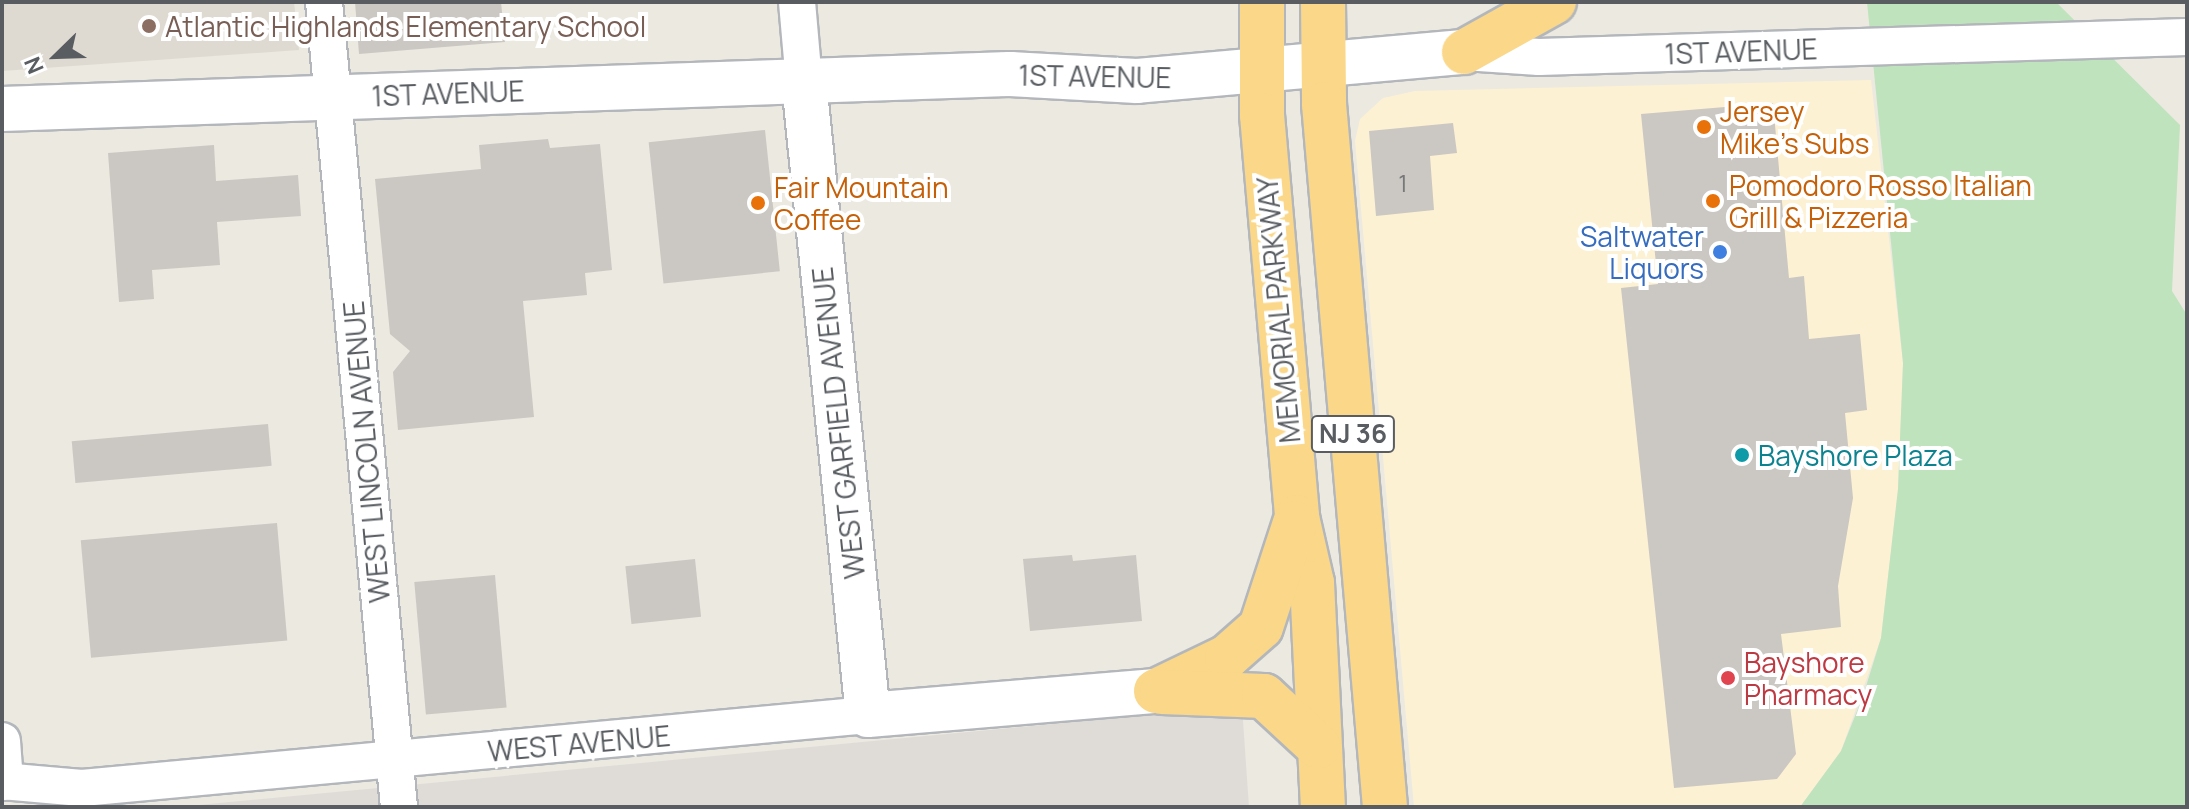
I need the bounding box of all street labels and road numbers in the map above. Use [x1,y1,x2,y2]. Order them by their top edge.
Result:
street label: 1ST AVENUE [1664,32,1818,70]
street label: 1ST AVENUE [1018,58,1172,94]
street label: 1ST AVENUE [371,74,525,112]
street label: MEMORIAL PARKWAY [1250,175,1306,445]
street label: WEST GARFIELD AVENUE [805,265,871,581]
street label: WEST LINCOLN AVENUE [336,299,396,605]
road number: NJ 36 [1309,412,1397,456]
street label: WEST AVENUE [486,718,672,768]

